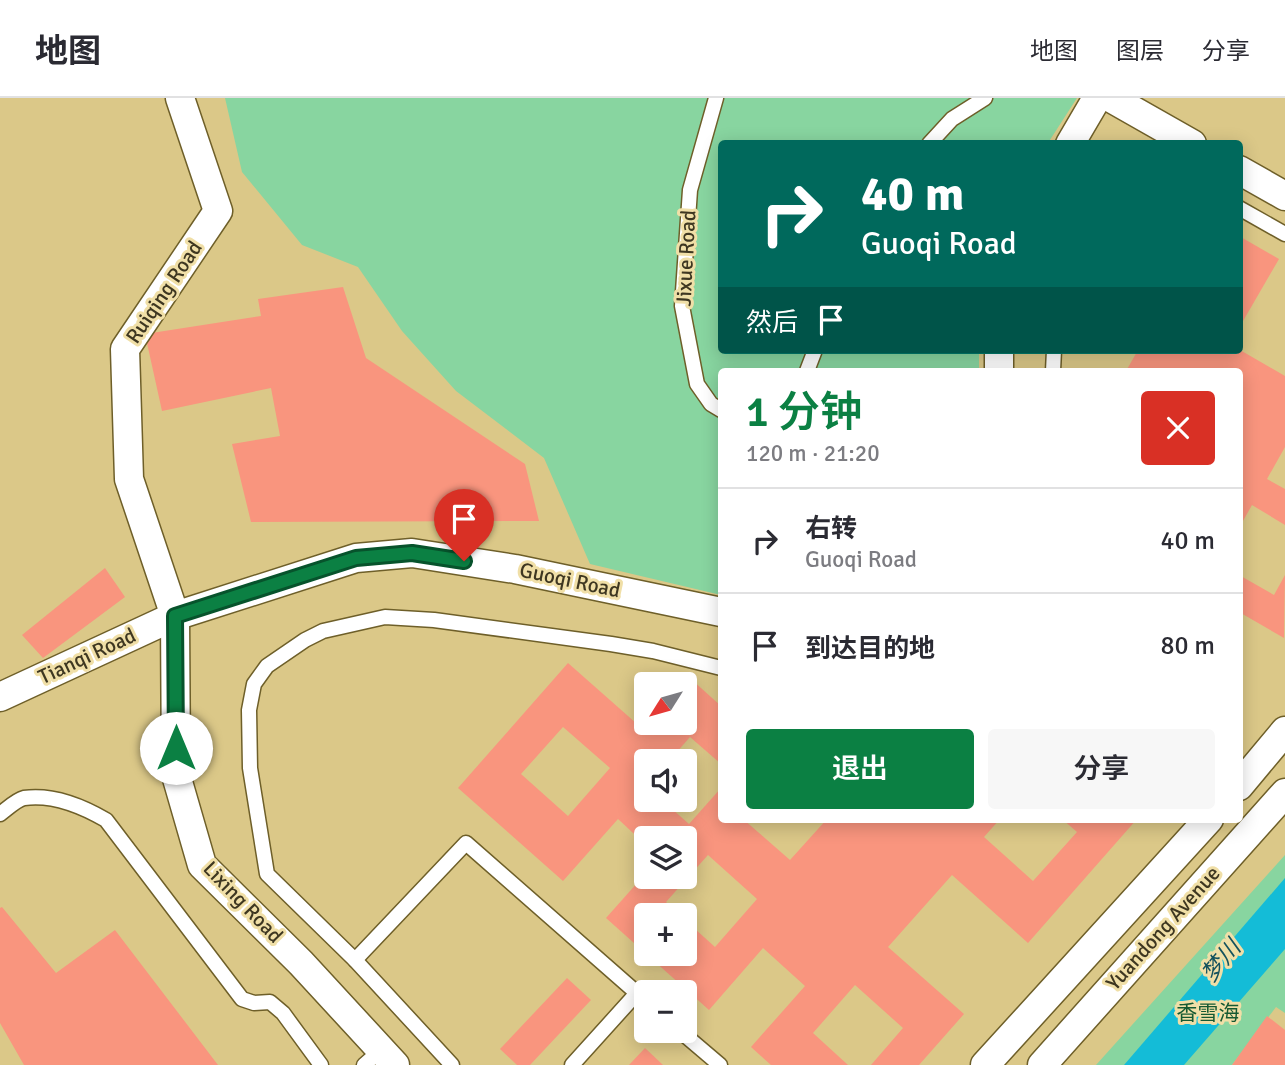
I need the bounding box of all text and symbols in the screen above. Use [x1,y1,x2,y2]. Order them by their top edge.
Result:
text: 地图 [35,31,101,72]
text: 地图 [1030,36,1078,66]
text: 图层 [1116,36,1164,66]
text: 分享 [1202,36,1250,66]
text: 40 m [861,164,964,224]
icon: right [746,168,837,259]
street label: Jixue Road [671,209,701,307]
text: Guoqi Road [861,224,1017,263]
street label: Ruiqing Road [120,236,208,348]
icon: arrive [812,301,850,339]
text: 然后 [746,307,798,339]
text: 1 分钟 [746,387,862,438]
button: close [1141,391,1215,465]
text: 120 m · 21:20 [746,439,880,468]
pin [434,489,494,561]
icon: arrive [445,500,483,538]
text: 右转 [805,513,857,545]
icon: right [746,522,784,560]
text: 40 m [1160,525,1215,557]
text: Guoqi Road [805,545,917,574]
street label: Guoqi Road [517,557,623,603]
street label: Tianqi Road [34,622,140,690]
icon: arrive [746,627,784,665]
text: 80 m [1160,630,1215,662]
text: 到达目的地 [805,633,935,665]
north arrow [634,672,696,735]
map controls [634,672,697,1043]
position arrow [139,711,213,785]
button: 退出 [746,729,974,809]
button: 分享 [988,729,1215,809]
button: sound [634,749,697,812]
button: layers [634,826,697,889]
street label: Lixing Road [198,856,288,948]
street label: Yuandong Avenue [1100,861,1226,995]
button: + [634,903,697,966]
water label: 梦川 [1195,932,1249,988]
button: − [634,980,697,1043]
park label: 香雪海 [1177,1000,1240,1026]

